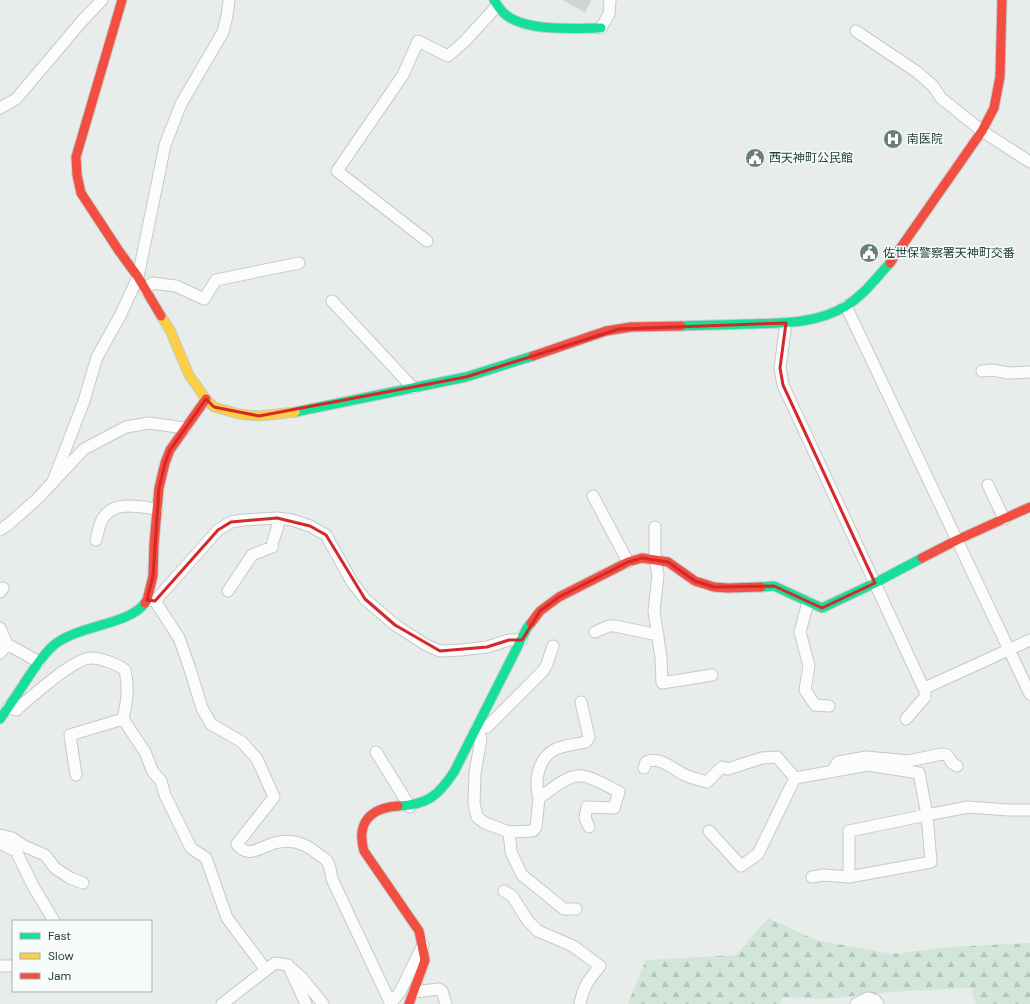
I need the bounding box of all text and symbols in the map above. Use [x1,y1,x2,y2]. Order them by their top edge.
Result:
hospital icon: 南医院 [882,128,904,150]
place label: 南医院 [907,131,943,147]
public building icon: 西天神町公民館 [744,147,766,169]
place label: 西天神町公民館 [769,150,853,166]
public building icon: 佐世保警察署天神町交番 [858,242,880,264]
place label: 佐世保警察署天神町交番 [883,245,1015,261]
legend [12,920,152,992]
text: Fast [48,928,71,944]
text: Slow [48,948,74,964]
text: Jam [48,968,71,984]

